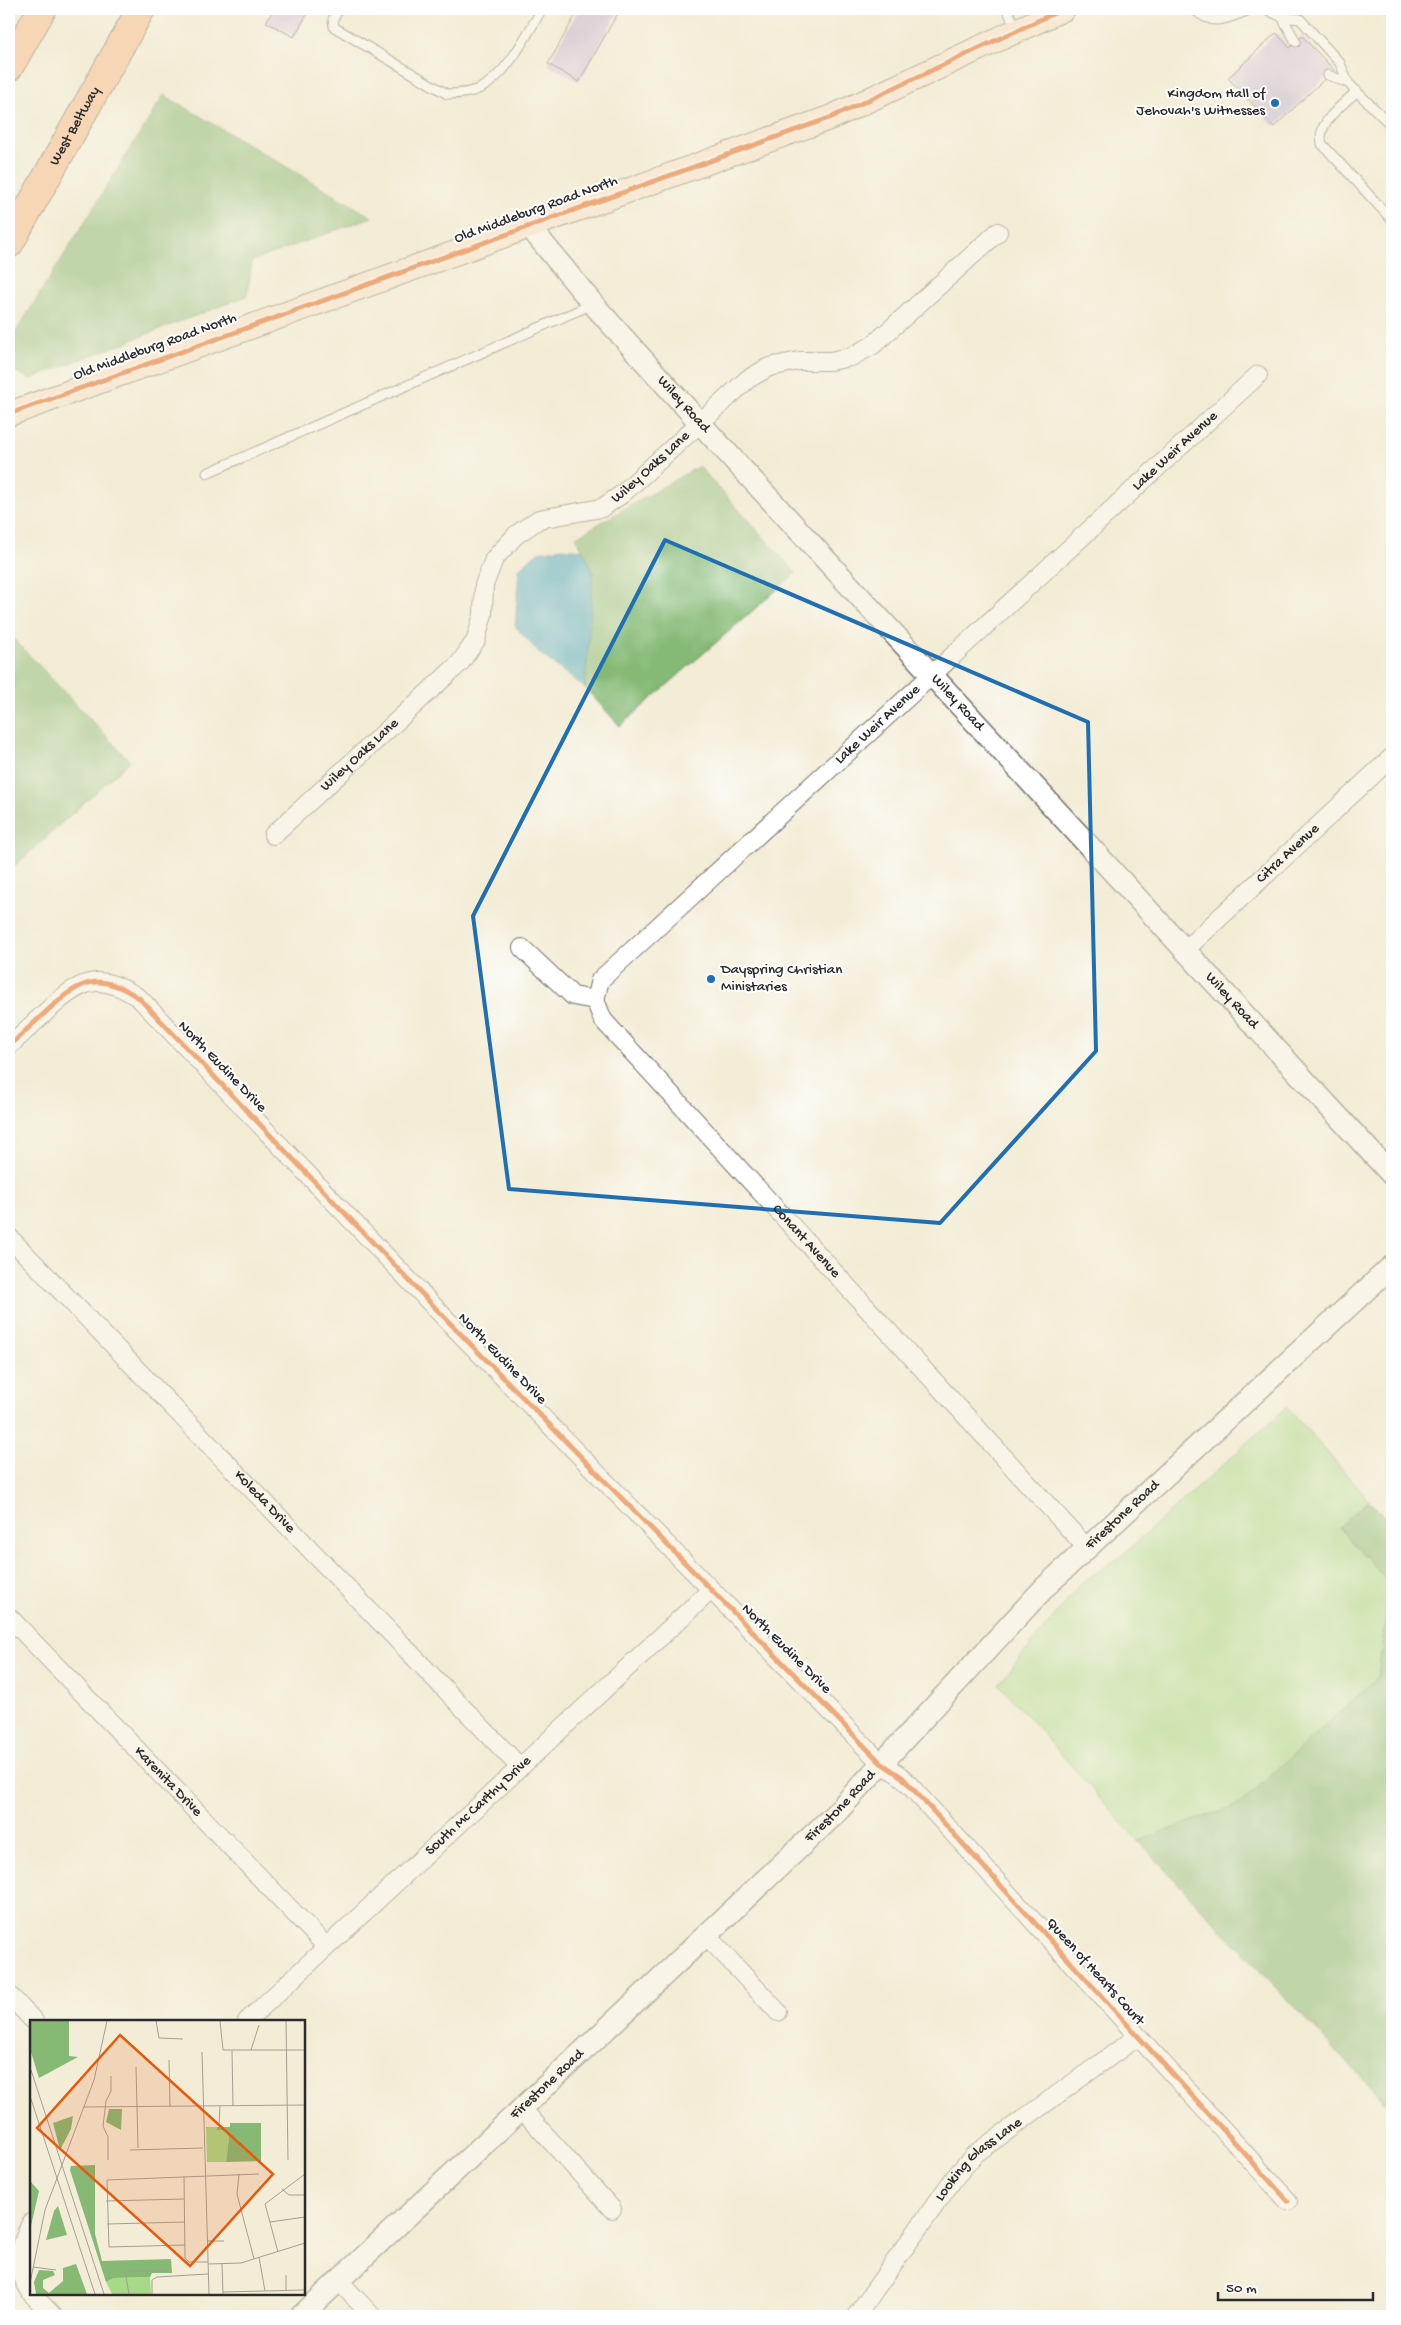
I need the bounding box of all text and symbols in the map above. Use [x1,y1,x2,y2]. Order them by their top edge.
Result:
street label: West Beltway [46,83,105,169]
place label: Kingdom Hall of Jehovah's Witnesses [1136,85,1266,120]
marker: Kingdom Hall of Jehovah's Witnesses [1269,97,1281,109]
street label: Old Middleburg Road North [452,172,620,248]
street label: Old Middleburg Road North [71,309,239,385]
street label: Wiley Road [653,372,714,438]
street label: Lake Weir Avenue [1129,407,1222,495]
street label: Wiley Oaks Lane [608,427,694,508]
street label: Wiley Road [927,671,989,736]
street label: Lake Weir Avenue [831,681,924,768]
street label: Wiley Oaks Lane [317,715,403,796]
street label: Citra Avenue [1253,820,1324,888]
place label: Dayspring Christian Ministaries [720,961,842,996]
street label: Wiley Road [1201,969,1263,1034]
marker: Dayspring Christian Ministaries [705,973,717,985]
street label: North Eudine Drive [174,1018,270,1117]
street label: Conant Avenue [768,1201,844,1282]
street label: North Eudine Drive [454,1310,550,1409]
street label: Koleda Drive [230,1467,299,1537]
street label: Firestone Road [1081,1476,1164,1555]
street label: North Eudine Drive [737,1600,835,1698]
street label: Karenita Drive [130,1743,206,1821]
street label: South Mc Carthy Drive [422,1752,536,1860]
street label: Firestone Road [800,1766,881,1848]
street label: Queen of Hearts Court [1042,1914,1149,2031]
inset map [30,2020,305,2295]
street label: Firestone Road [506,2045,589,2124]
street label: Looking Glass Lane [931,2114,1026,2205]
scale bar [1218,2270,1374,2302]
text: 50 m [1226,2280,1257,2298]

